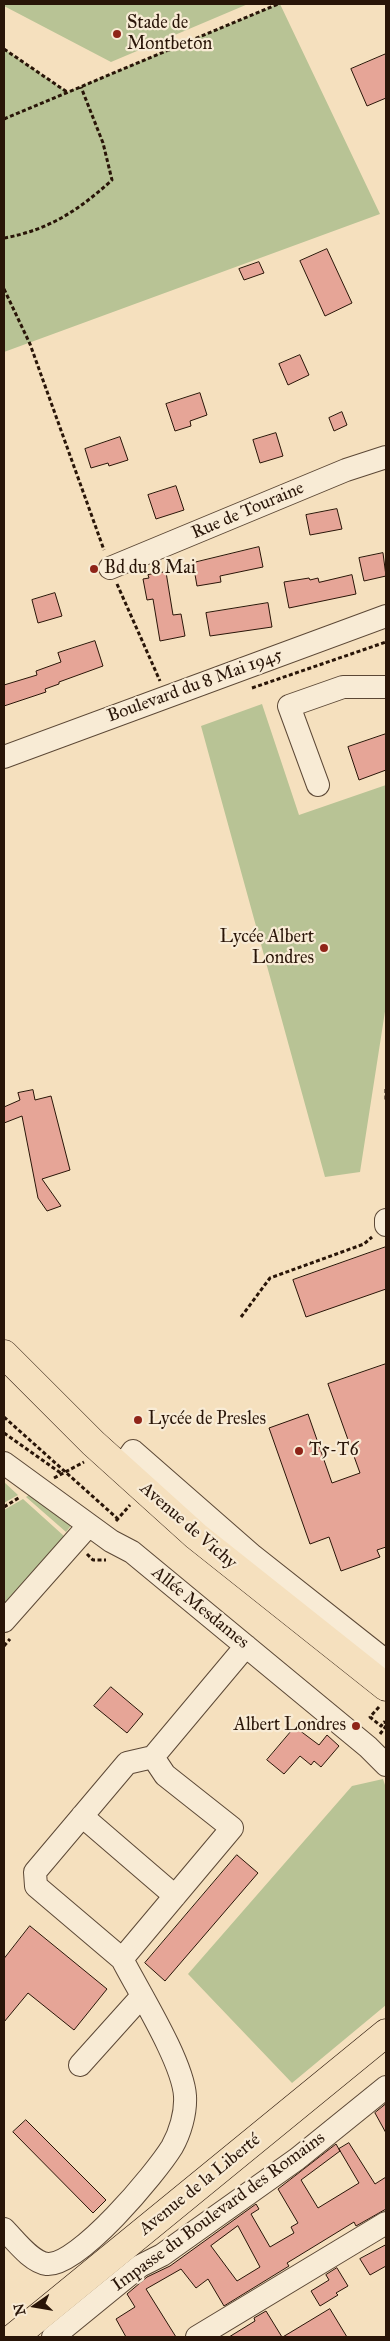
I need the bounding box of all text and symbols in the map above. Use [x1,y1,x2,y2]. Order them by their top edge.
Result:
place label: Stade de Montbeton [127,13,212,56]
marker: Stade de Montbeton [111,28,123,40]
street label: Rue de Touraine [189,478,307,544]
place label: Bd du 8 Mai [104,558,196,580]
marker: Bd du 8 Mai [88,563,100,575]
street label: Boulevard du 8 Mai 1945 [105,644,285,728]
place label: Lycée Albert Londres [220,927,314,970]
marker: Lycée Albert Londres [318,942,330,954]
place label: Lycée de Presles [148,1409,266,1431]
marker: Lycée de Presles [132,1414,144,1426]
place label: T5-T6 [309,1440,359,1462]
marker: T5-T6 [293,1445,305,1457]
street label: Avenue de Vichy [135,1478,241,1574]
street label: Allée Mesdames [147,1562,253,1654]
place label: Albert Londres [234,1715,346,1737]
marker: Albert Londres [350,1720,362,1732]
street label: Impasse du Boulevard des Romains [108,2128,330,2296]
street label: Avenue de la Liberté [135,2130,265,2240]
north arrow [10,2281,60,2331]
text: N [10,2302,30,2317]

